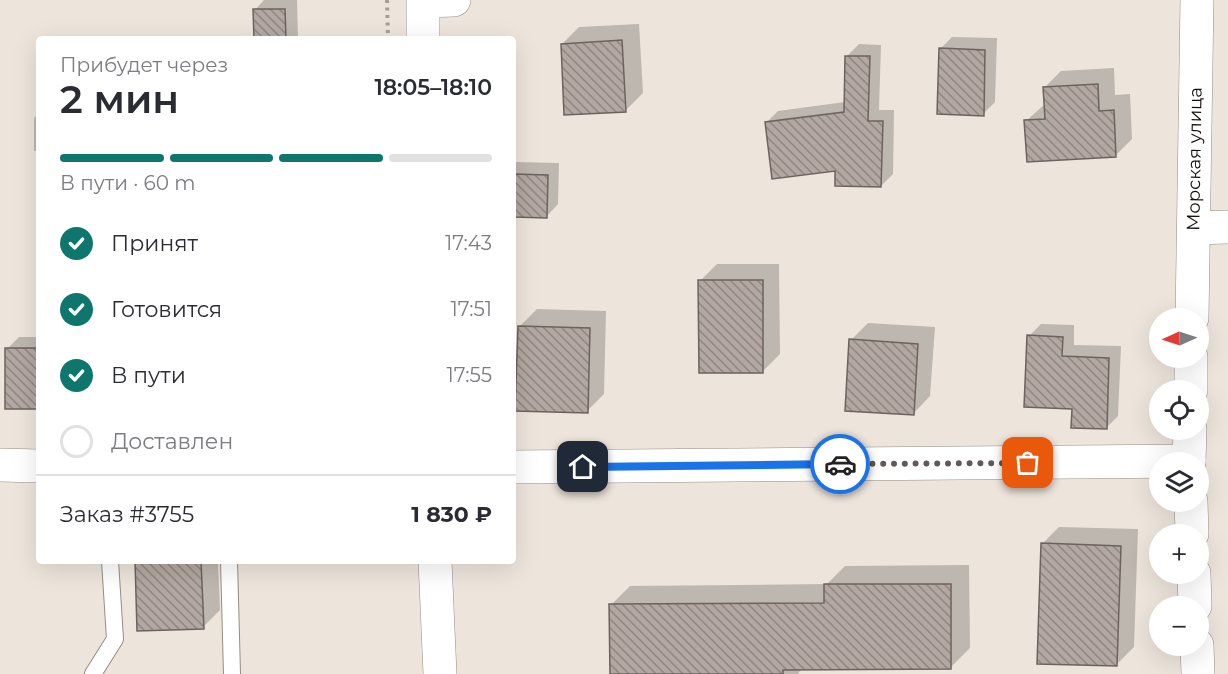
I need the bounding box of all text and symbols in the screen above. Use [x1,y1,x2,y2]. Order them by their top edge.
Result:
text: Прибудет через [60,53,228,77]
text: 18:05–18:10 [374,74,492,101]
text: 2 мин [60,75,179,123]
street label: Морская улица [1182,87,1207,231]
text: В пути · 60 m [60,171,195,195]
icon: check [60,227,93,260]
text: Принят [111,230,198,257]
text: 17:43 [445,231,492,255]
icon: check [60,293,93,326]
text: Готовится [111,296,222,323]
text: 17:51 [451,297,492,321]
north arrow [1149,308,1209,368]
map controls [1149,308,1209,656]
icon: check [60,359,93,392]
text: В пути [111,362,186,389]
text: 17:55 [447,363,492,387]
button: locate [1149,380,1209,440]
text: Доставлен [111,428,233,455]
courier [810,434,870,494]
pin [1002,437,1053,488]
pin [557,441,608,492]
icon: bag [1011,446,1044,479]
icon: car [824,448,857,481]
icon: home [566,450,599,483]
button: layers [1149,452,1209,512]
text: Заказ #3755 [60,501,194,528]
text: 1 830 ₽ [411,501,492,528]
button: + [1149,524,1209,584]
button: − [1149,596,1209,656]

